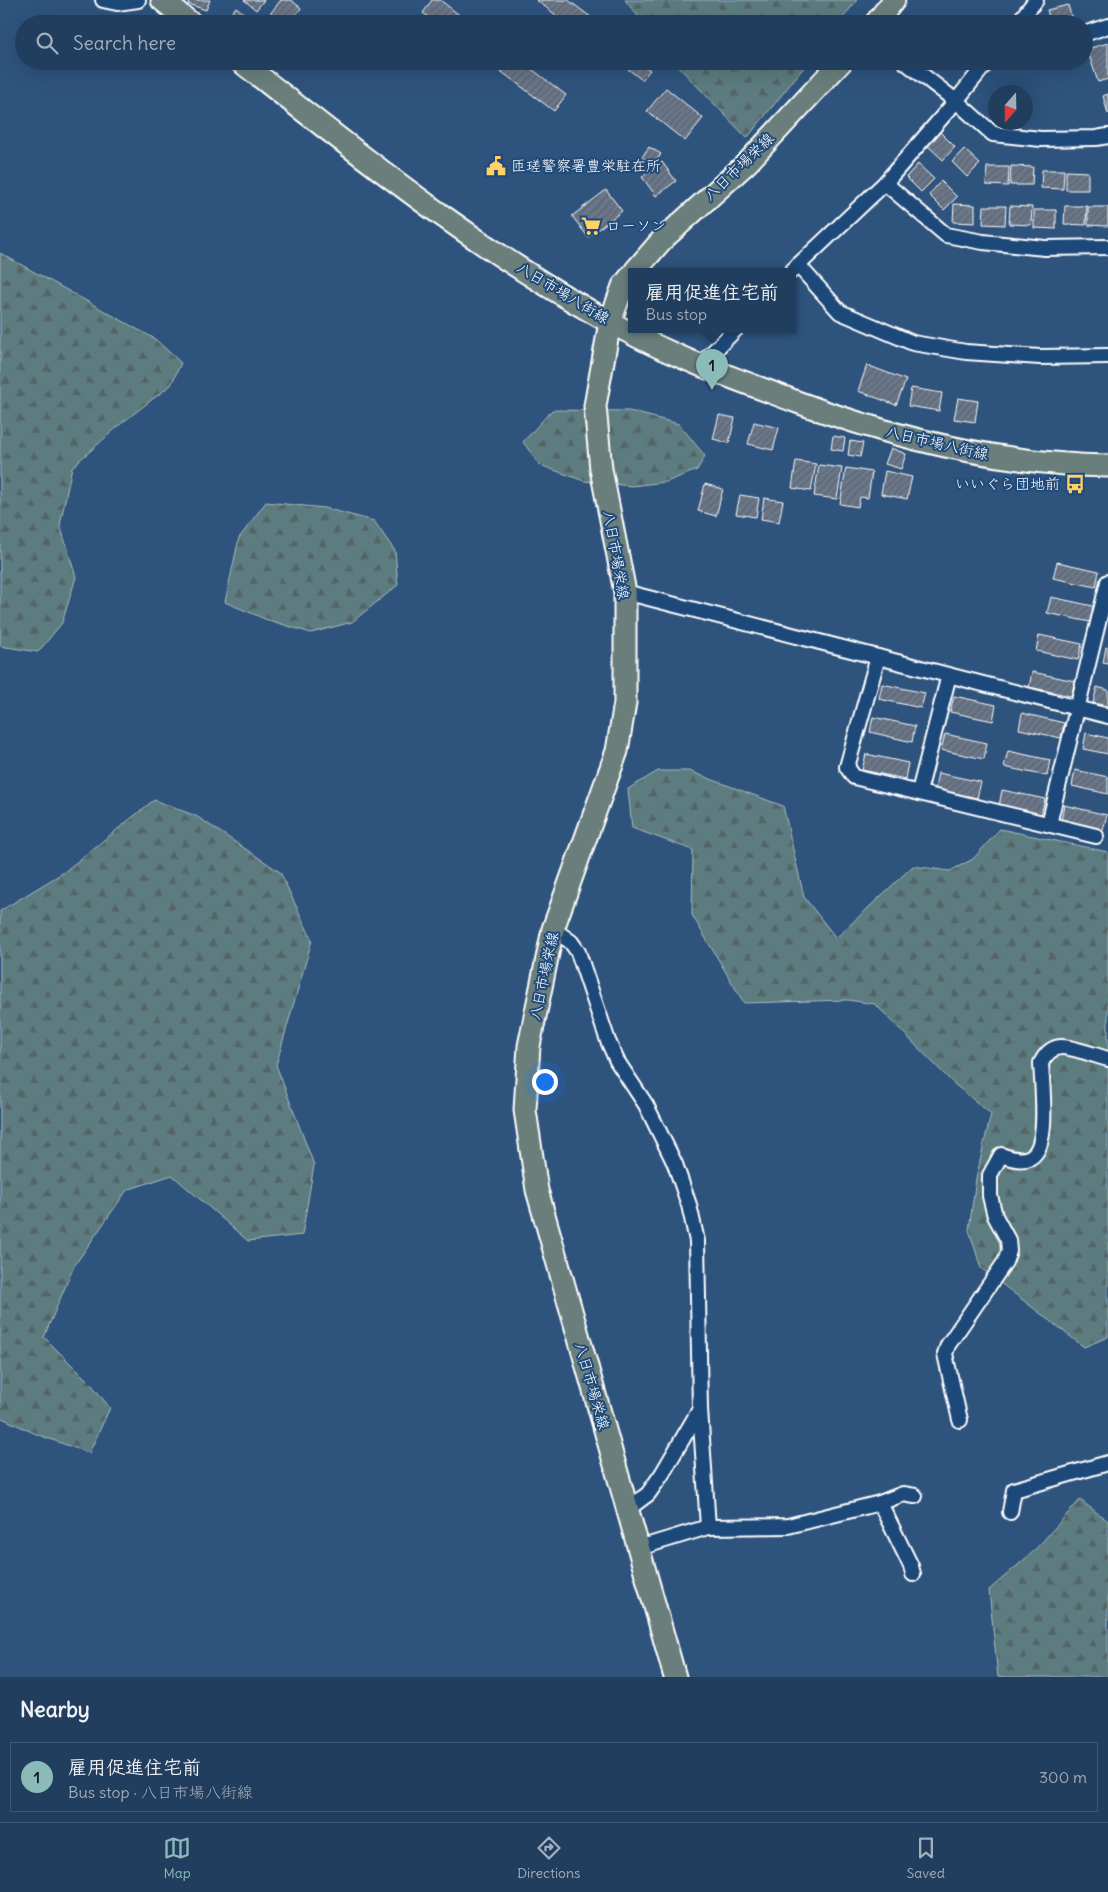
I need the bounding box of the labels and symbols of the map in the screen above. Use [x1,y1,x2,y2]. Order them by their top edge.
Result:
north arrow [988,85,1033,130]
street label: 八日市場栄線 [700,129,778,205]
public building icon: 匝瑳警察署豊栄駐在所 [485,155,507,177]
place label: 匝瑳警察署豊栄駐在所 [511,156,661,175]
supermarket icon: ローソン [580,215,602,237]
place label: ローソン [606,216,666,235]
street label: 八日市場八街線 [513,257,613,328]
pin: 1 [696,349,728,390]
street label: 八日市場八街線 [884,421,990,464]
bus stop icon: いいぐら団地前 [1064,473,1086,495]
place label: いいぐら団地前 [955,474,1060,493]
street label: 八日市場栄線 [599,509,634,601]
street label: 八日市場栄線 [525,930,562,1022]
your location [532,1069,558,1095]
street label: 八日市場栄線 [571,1340,614,1432]

